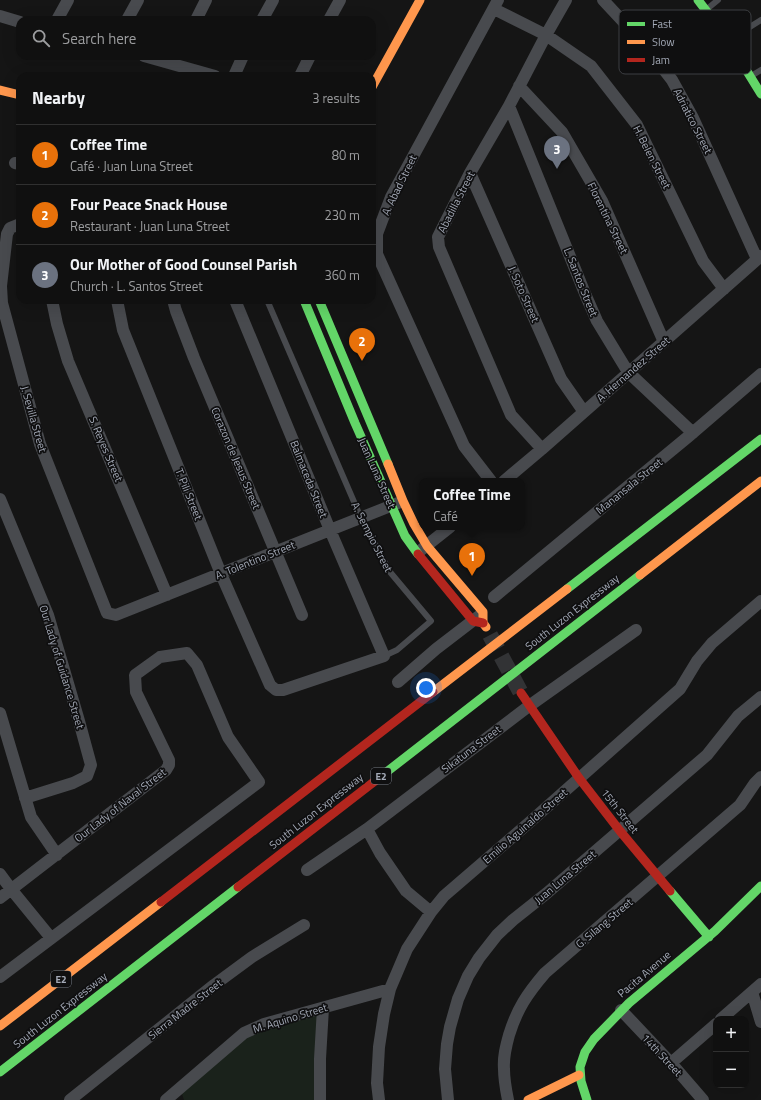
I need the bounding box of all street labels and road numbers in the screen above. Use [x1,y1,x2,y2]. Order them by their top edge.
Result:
street label: Adriatico Street [670,85,716,157]
street label: H. Belen Street [629,122,675,192]
street label: A. Abad Street [377,152,421,218]
street label: Abadilla Street [434,168,479,236]
street label: Florentina Street [584,180,632,257]
street label: L. Santos Street [560,245,602,319]
street label: J. Soto Street [504,263,544,325]
street label: A. Hernandez Street [593,333,673,405]
street label: J. Sevilla Street [17,384,51,454]
street label: Corazon de Jesus Street [207,405,265,512]
street label: S. Reyes Street [85,414,127,484]
street label: Juan Luna Street [354,435,400,511]
street label: Balmaceda Street [286,438,332,520]
street label: Manansala Street [592,454,666,518]
street label: T. Pili Street [171,466,207,522]
street label: A. Sempio Street [347,499,397,575]
street label: A. Tolentino Street [213,537,297,583]
street label: South Luzon Expressway [522,570,623,654]
street label: Our Lady of Guidance Street [36,603,89,731]
street label: Sikatuna Street [438,721,504,777]
street label: Our Lady of Naval Street [71,764,169,846]
road number: E2 [371,768,391,784]
street label: South Luzon Expressway [266,769,367,853]
street label: Emilio Aguinaldo Street [479,785,571,867]
street label: 15th Street [597,785,643,837]
street label: Juan Luna Street [531,846,599,908]
street label: G. Silang Street [572,894,636,952]
street label: Pacita Avenue [614,947,675,1001]
street label: South Luzon Expressway [10,968,111,1052]
road number: E2 [51,971,71,987]
street label: Sierra Madre Street [145,975,226,1043]
street label: M. Aquino Street [251,999,329,1037]
street label: 14th Street [638,1030,686,1080]

